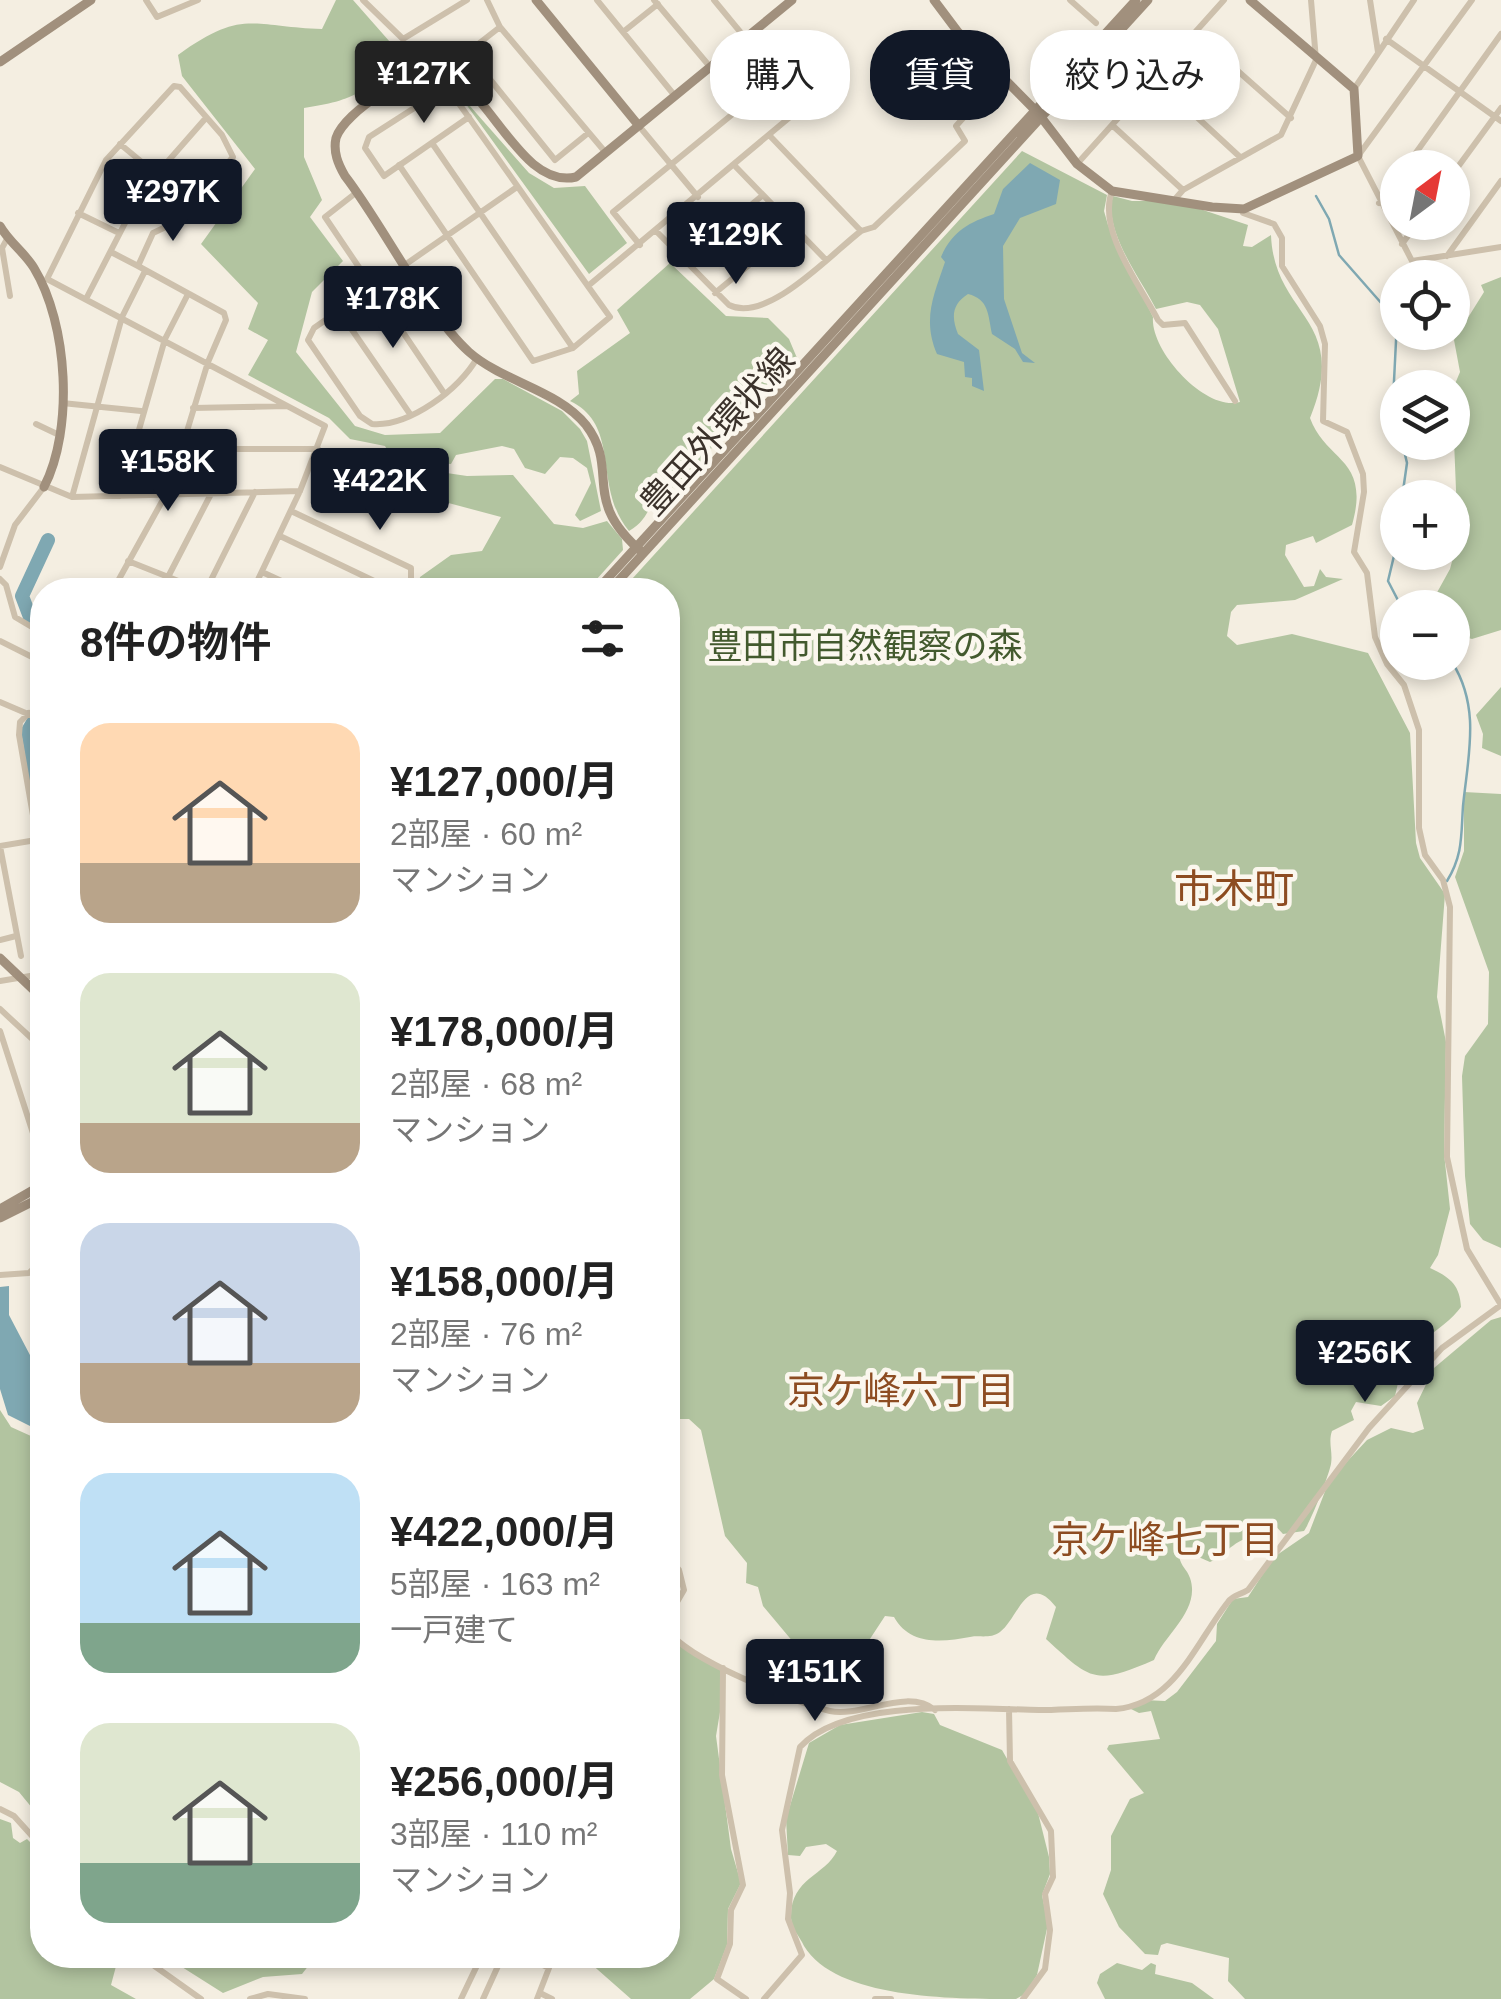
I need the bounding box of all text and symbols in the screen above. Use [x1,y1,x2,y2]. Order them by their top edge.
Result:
chip: 購入 [710,30,850,120]
chip: 賃貸 [870,30,1010,120]
chip: 絞り込み [1030,30,1240,120]
pin: ¥127K [354,41,494,126]
text: ¥127K [377,55,471,91]
north arrow [1380,150,1470,240]
map controls [1380,150,1470,680]
pin: ¥297K [103,159,243,244]
text: ¥297K [126,173,220,209]
pin: ¥129K [666,202,806,287]
text: ¥129K [689,216,783,252]
button: locate [1380,260,1470,350]
pin: ¥178K [323,266,463,351]
text: ¥178K [346,280,440,316]
street label: 豊田外環状線 [632,340,802,522]
button: layers [1380,370,1470,460]
pin: ¥158K [98,429,238,514]
text: ¥158K [121,443,215,479]
pin: ¥422K [310,448,450,533]
text: ¥422K [333,462,427,498]
button: + [1380,480,1470,570]
button: − [1380,590,1470,680]
icon: filters [575,611,630,666]
text: 8件の物件 [80,619,271,666]
park label: 豊田市自然観察の森 [707,626,1023,665]
text: ¥127,000/月 [390,758,619,805]
icon: home [160,763,280,883]
text: 2部屋 · 60 m² [390,816,582,852]
text: マンション [390,862,550,898]
district label: 市木町 [1174,867,1294,911]
text: ¥178,000/月 [390,1008,619,1055]
icon: home [160,1013,280,1133]
text: 2部屋 · 68 m² [390,1066,582,1102]
text: マンション [390,1112,550,1148]
text: ¥158,000/月 [390,1258,619,1305]
icon: home [160,1263,280,1383]
text: 2部屋 · 76 m² [390,1316,582,1352]
pin: ¥256K [1295,1320,1435,1405]
text: ¥256K [1318,1334,1412,1370]
text: マンション [390,1362,550,1398]
district label: 京ケ峰六丁目 [787,1370,1015,1412]
text: ¥422,000/月 [390,1508,619,1555]
icon: home [160,1513,280,1633]
district label: 京ケ峰七丁目 [1051,1519,1279,1561]
text: 5部屋 · 163 m² [390,1566,600,1602]
text: 一戸建て [390,1612,518,1648]
pin: ¥151K [745,1639,885,1724]
text: ¥151K [768,1653,862,1689]
text: ¥256,000/月 [390,1758,619,1805]
icon: home [160,1763,280,1883]
text: 3部屋 · 110 m² [390,1816,597,1852]
text: マンション [390,1862,550,1898]

